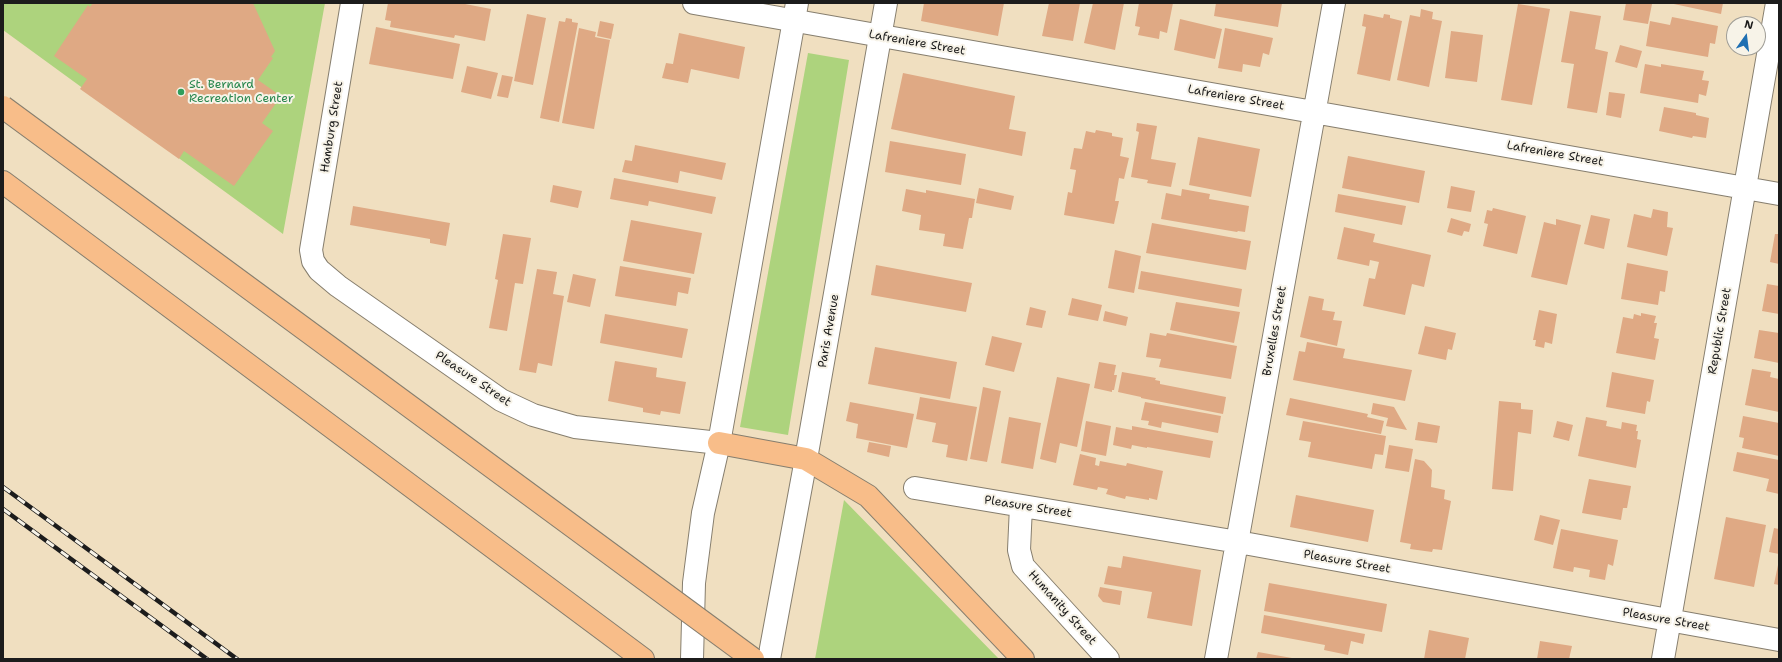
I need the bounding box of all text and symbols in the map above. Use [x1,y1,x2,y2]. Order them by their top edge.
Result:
north arrow [1726,16,1766,56]
text: N [1743,17,1755,33]
street label: Lafreniere Street [868,27,966,59]
place label: St. Bernard Recreation Center [189,78,293,106]
street label: Hamburg Street [318,80,346,174]
street label: Lafreniere Street [1187,82,1285,114]
marker: St. Bernard Recreation Center [176,87,186,97]
street label: Lafreniere Street [1506,138,1604,170]
street label: Bruxelles Street [1260,285,1290,377]
street label: Republic Street [1705,287,1735,375]
street label: Paris Avenue [815,293,843,369]
street label: Pleasure Street [432,348,514,410]
street label: Pleasure Street [983,493,1073,521]
street label: Pleasure Street [1302,547,1392,577]
street label: Humanity Street [1025,568,1099,648]
street label: Pleasure Street [1621,605,1711,635]

